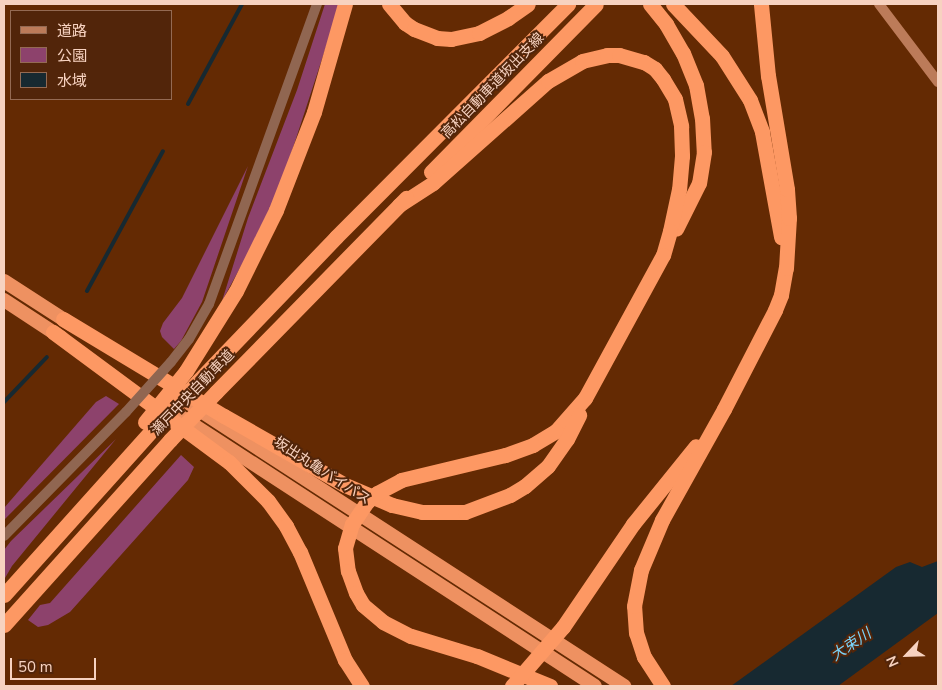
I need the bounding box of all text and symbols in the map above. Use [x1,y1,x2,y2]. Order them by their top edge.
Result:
legend [10,10,172,100]
text: 道路 [57,21,87,41]
street label: 高松自動車道坂出支線 [438,30,548,142]
text: 公園 [57,46,87,66]
text: 水域 [57,71,87,91]
street label: 瀬戸中央自動車道 [148,347,238,439]
street label: 坂出丸亀バイパス [270,433,374,509]
water label: 大束川 [827,625,875,665]
north arrow [882,630,932,680]
scale bar [12,648,99,680]
text: N [882,653,904,670]
text: 50 m [18,657,53,677]

